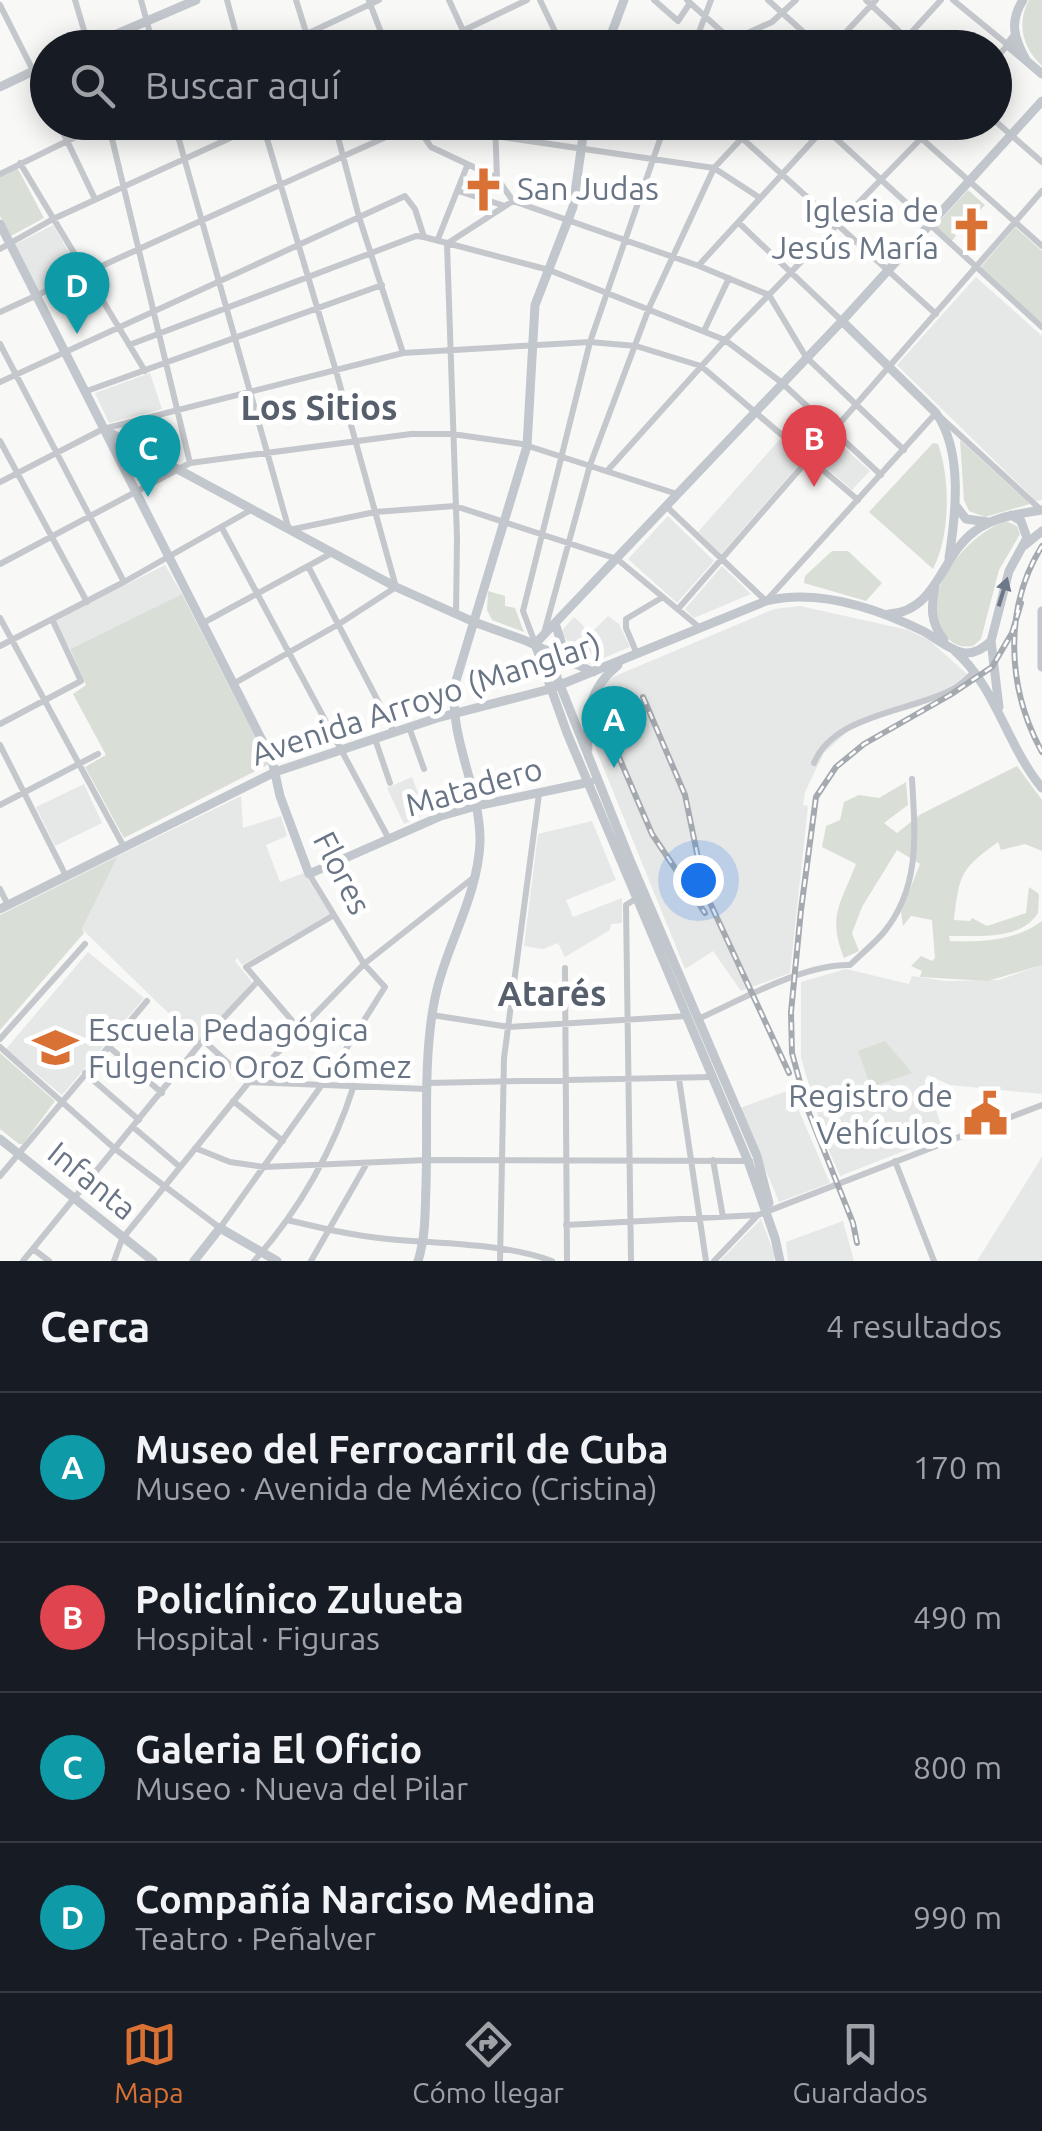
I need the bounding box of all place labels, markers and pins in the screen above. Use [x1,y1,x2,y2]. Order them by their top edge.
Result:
church icon: San Judas [460,165,508,213]
place label: San Judas [517,170,659,206]
place label: Iglesia de Jesús María [772,192,939,265]
church icon: Iglesia de Jesús María [948,205,996,253]
pin: D [44,252,110,334]
pin: B [782,404,846,487]
pin: C [116,414,180,497]
pin: A [582,686,646,768]
place label: Escuela Pedagógica Fulgencio Oroz Gómez [88,1011,411,1084]
school or university icon: Escuela Pedagógica Fulgencio Oroz Gómez [31,1024,79,1072]
place label: Registro de Vehículos [788,1077,953,1150]
public building icon: Registro de Vehículos [962,1090,1010,1138]

